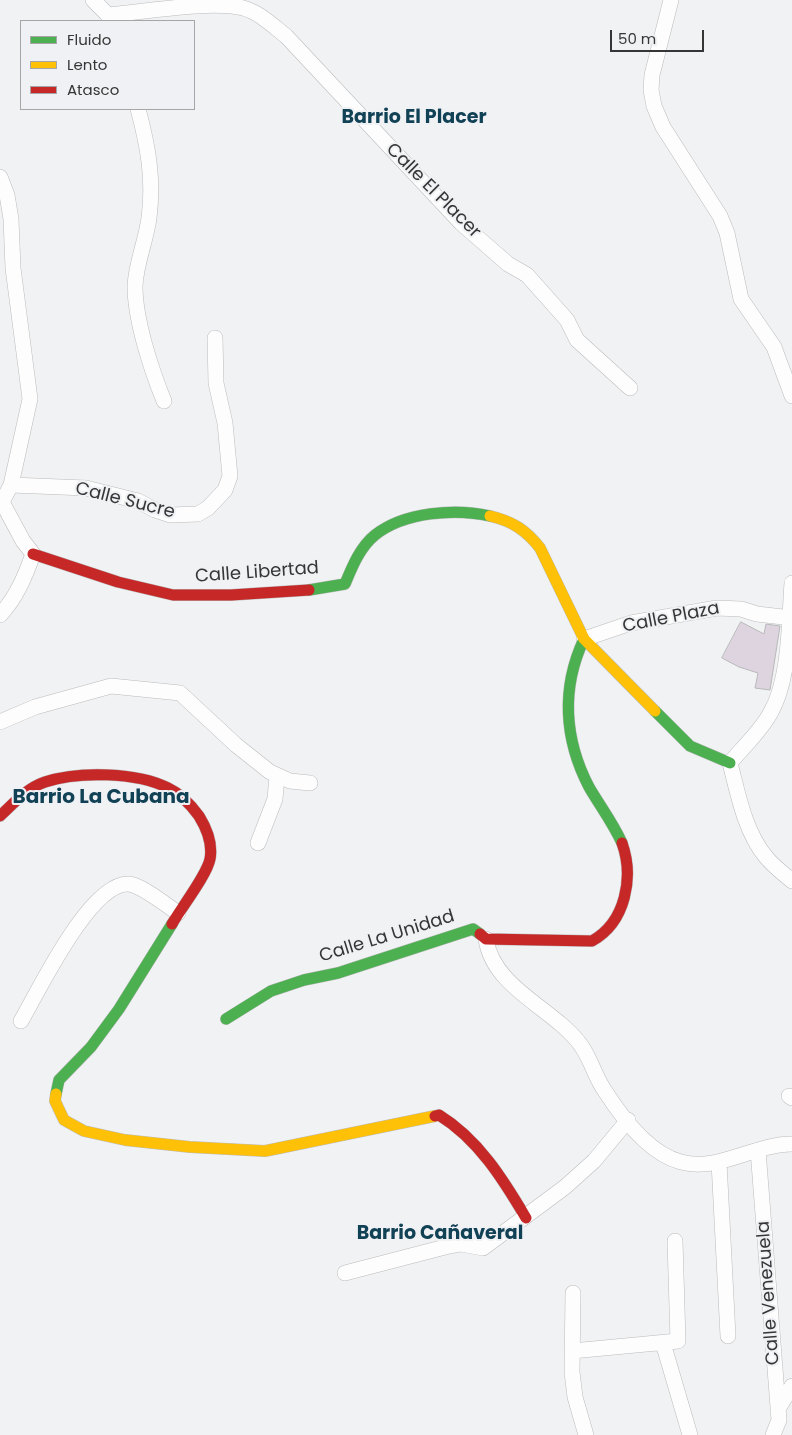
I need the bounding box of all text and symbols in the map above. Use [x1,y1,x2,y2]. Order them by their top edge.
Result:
legend [20,20,195,110]
scale bar [612,20,706,52]
text: 50 m [618,28,656,49]
text: Fluido [67,29,111,50]
text: Lento [67,54,107,75]
text: Atasco [67,79,119,100]
district label: Barrio El Placer [341,107,487,129]
street label: Calle El Placer [381,139,485,243]
street label: Calle Sucre [73,478,177,524]
street label: Calle Libertad [194,558,320,588]
street label: Calle Plaza [621,598,721,638]
district label: Barrio La Cubana [12,786,190,810]
street label: Calle La Unidad [317,906,457,968]
street label: Calle Venezuela [753,1220,785,1366]
district label: Barrio Cañaveral [357,1223,523,1245]

